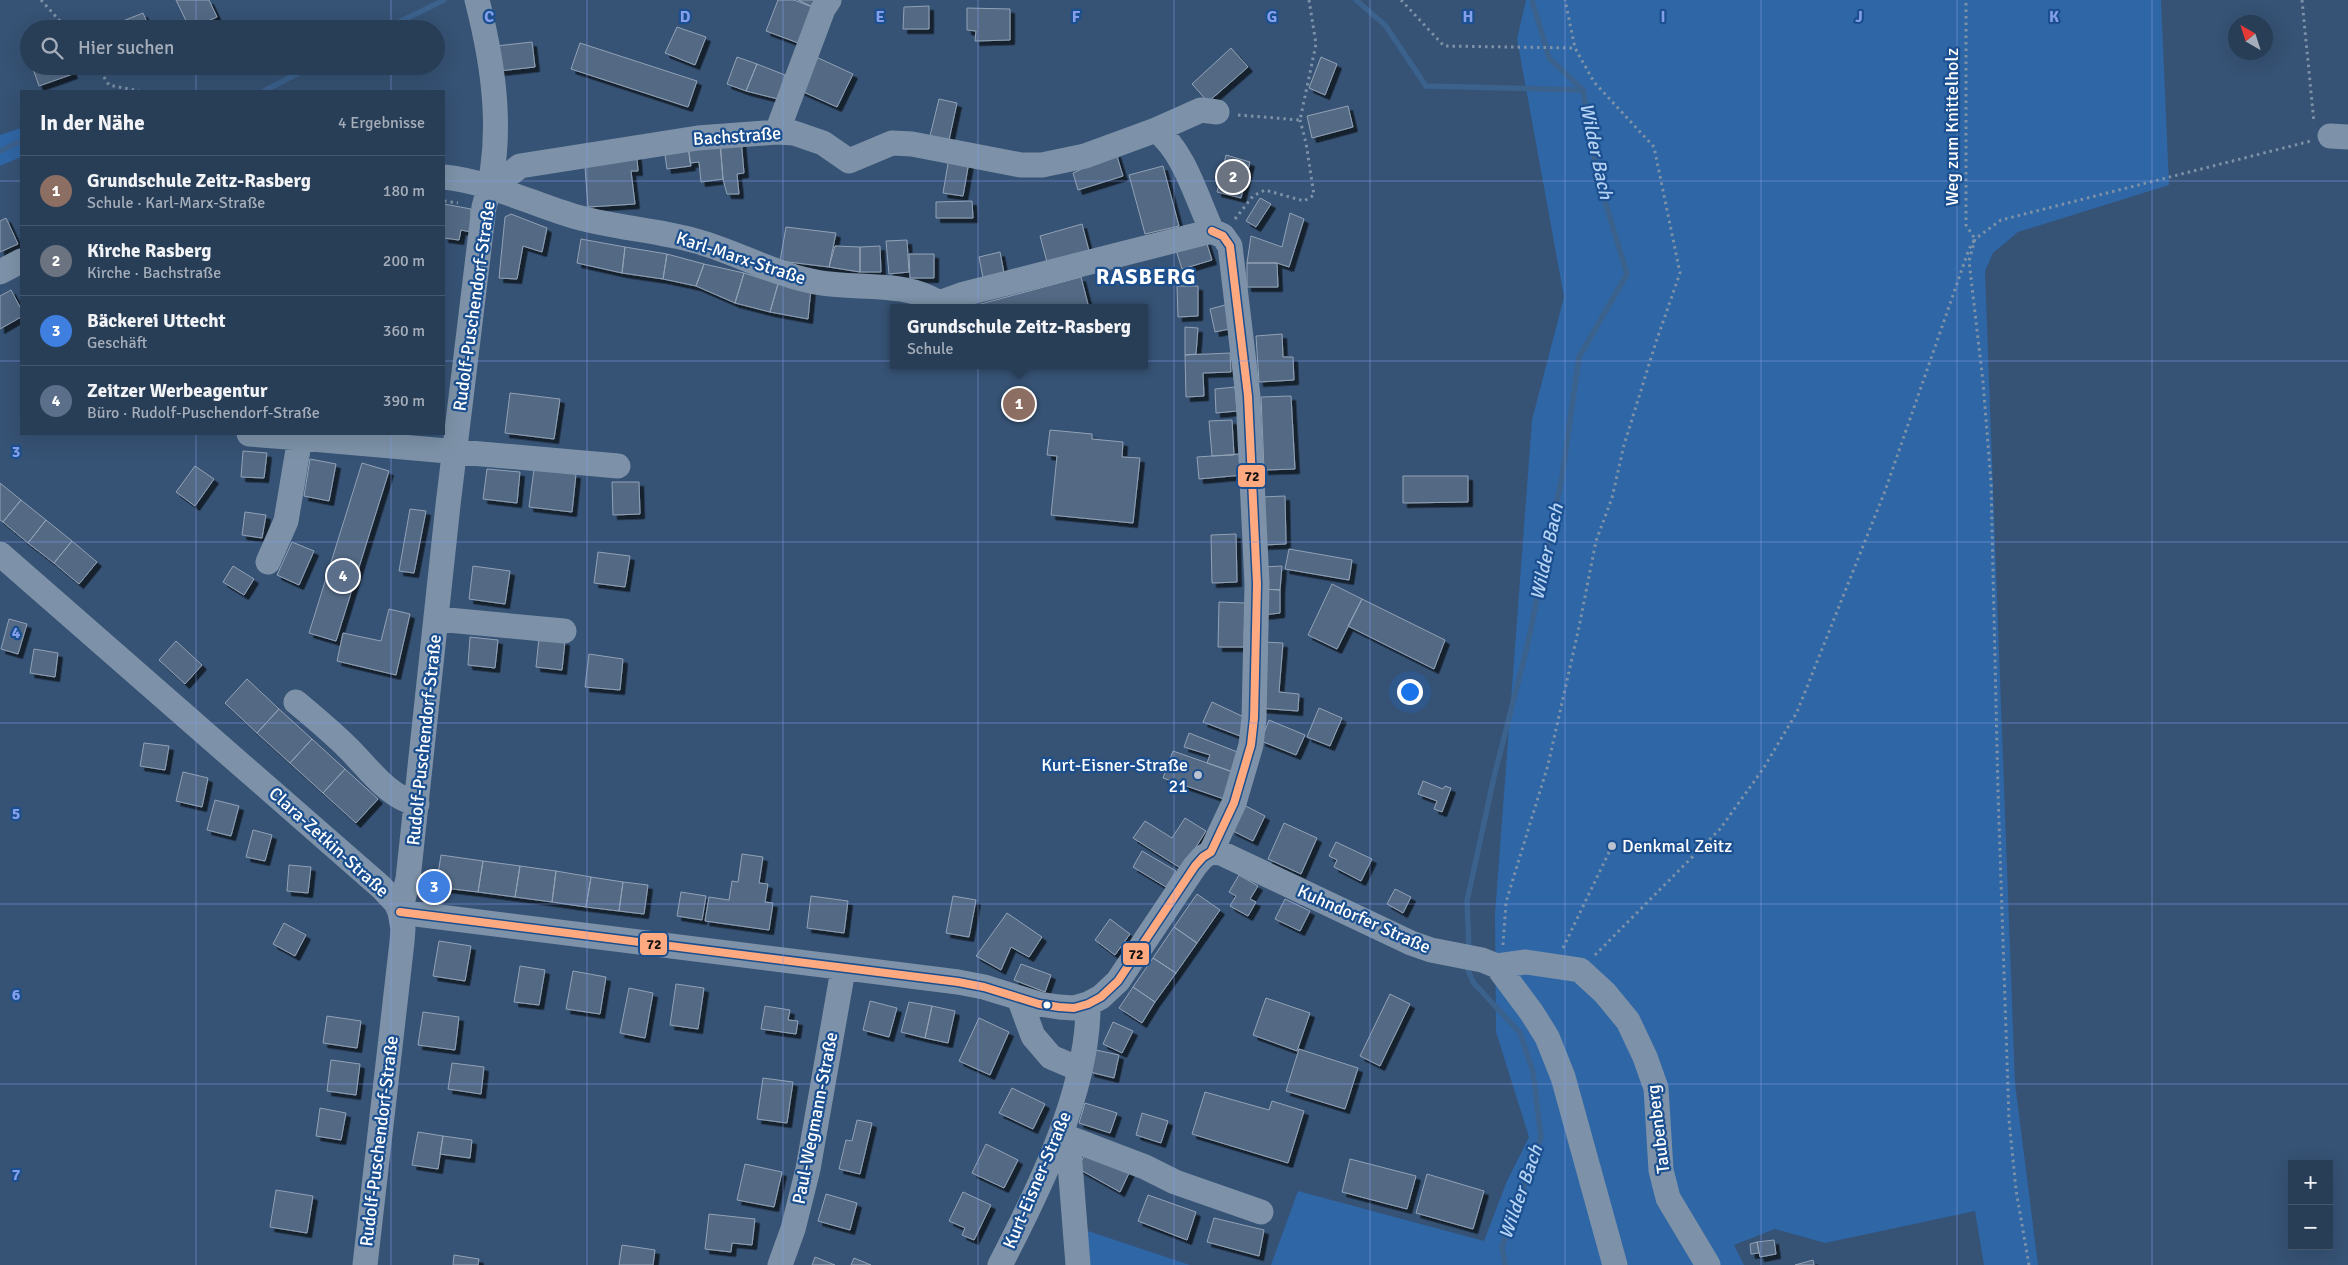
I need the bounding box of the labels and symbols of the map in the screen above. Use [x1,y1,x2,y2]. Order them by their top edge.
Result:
text: C [484,7,494,27]
text: D [680,7,691,27]
text: E [875,7,885,27]
text: F [1072,7,1081,27]
text: G [1267,7,1277,27]
text: H [1463,7,1473,27]
text: I [1660,7,1666,27]
text: J [1855,7,1863,27]
text: K [2049,7,2059,27]
north arrow [2228,15,2273,60]
street label: Weg zum Knittelholz [1941,48,1963,206]
water label: Wilder Bach [1574,101,1618,202]
street label: Bachstraße [692,122,782,150]
pin: 2 [1217,158,1249,196]
street label: Rudolf-Puschendorf-Straße [448,199,500,413]
street label: Karl-Marx-Straße [673,227,809,289]
district label: RASBERG [1096,263,1196,290]
pin: 1 [1003,385,1035,423]
text: 3 [12,442,20,462]
line badge: 72 [1237,464,1266,488]
text: 72 [1244,468,1260,485]
water label: Wilder Bach [1525,501,1569,602]
pin: 4 [327,557,359,595]
text: 4 [12,623,21,643]
street label: Rudolf-Puschendorf-Straße [402,633,446,847]
your location [1397,679,1423,705]
place label: Kurt-Eisner-Straße 21 [1041,754,1188,797]
marker: Kurt-Eisner-Straße 21 [1192,769,1204,781]
street label: Clara-Zetkin-Straße [264,782,394,902]
text: 5 [12,804,20,824]
place label: Denkmal Zeitz [1622,835,1732,857]
marker: Denkmal Zeitz [1606,840,1618,852]
pin: 3 [418,868,450,906]
street label: Kuhndorfer Straße [1294,880,1434,958]
line badge: 72 [639,932,668,956]
text: 72 [646,936,662,953]
line badge: 72 [1122,942,1150,966]
text: 72 [1128,946,1144,963]
text: 6 [12,985,21,1005]
unlabelled marker [1042,1000,1052,1010]
street label: Paul-Wegmann-Straße [788,1030,842,1206]
street label: Rudolf-Puschendorf-Straße [355,1034,403,1248]
street label: Taubenberg [1642,1083,1674,1175]
street label: Kurt-Eisner-Straße [998,1108,1076,1252]
water label: Wilder Bach [1494,1141,1548,1242]
text: 7 [12,1165,21,1185]

